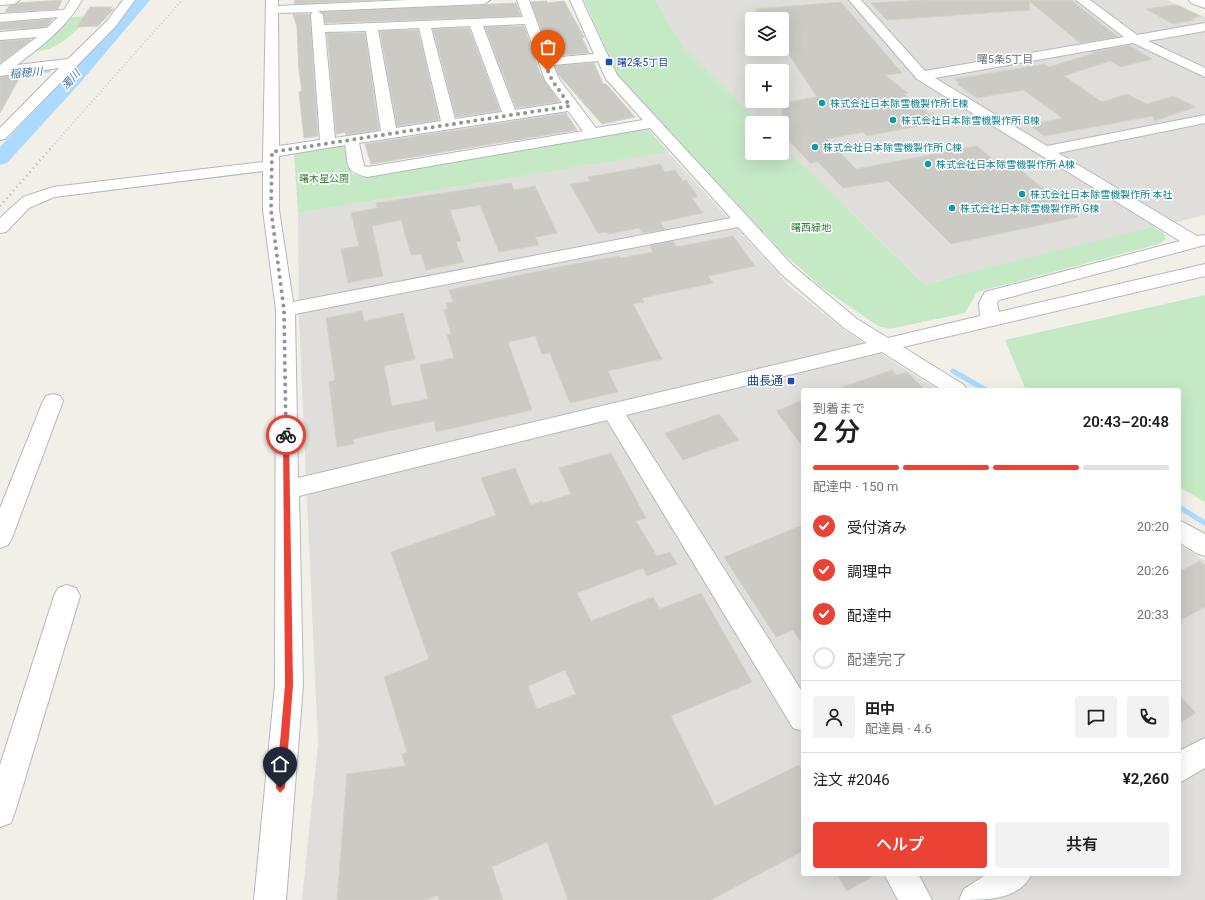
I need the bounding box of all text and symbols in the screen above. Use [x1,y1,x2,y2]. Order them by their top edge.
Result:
map controls [745,12,789,160]
button: layers [745,12,789,56]
pin [531,30,565,71]
icon: bag [537,36,559,58]
district label: 曙5条5丁目 [977,53,1033,66]
marker: 曙2条5丁目 [604,57,614,67]
place label: 曙2条5丁目 [617,57,668,68]
button: + [745,64,789,108]
water label: 稲穂川 [9,65,44,81]
water label: 濁川 [59,67,84,93]
marker: 株式会社日本除雪機製作所 E棟 [817,98,827,108]
place label: 株式会社日本除雪機製作所 E棟 [830,98,968,109]
marker: 株式会社日本除雪機製作所 B棟 [888,115,898,125]
place label: 株式会社日本除雪機製作所 B棟 [901,115,1040,126]
button: − [745,116,789,160]
marker: 株式会社日本除雪機製作所 C棟 [810,142,820,152]
place label: 株式会社日本除雪機製作所 C棟 [823,142,962,153]
marker: 株式会社日本除雪機製作所 A棟 [923,159,933,169]
place label: 株式会社日本除雪機製作所 A棟 [936,159,1075,170]
park label: 曙木星公園 [299,173,349,184]
marker: 株式会社日本除雪機製作所 本社 [1017,189,1027,199]
place label: 株式会社日本除雪機製作所 本社 [1030,189,1172,200]
marker: 株式会社日本除雪機製作所 G棟 [947,203,957,213]
place label: 株式会社日本除雪機製作所 G棟 [960,203,1099,214]
park label: 曙西緑地 [791,222,832,233]
place label: 曲長通 [747,374,783,388]
marker: 曲長通 [786,376,796,386]
text: 到着まで [813,401,865,416]
text: 20:43–20:48 [1083,413,1169,431]
courier [266,415,306,455]
text: 2 分 [813,417,860,447]
icon: bike [275,424,297,446]
text: 配達中 · 150 m [813,479,898,494]
icon: check [813,515,835,537]
text: 受付済み [847,519,907,537]
text: 20:20 [1137,519,1169,534]
icon: check [813,559,835,581]
text: 調理中 [847,563,892,581]
text: 20:26 [1137,563,1169,578]
icon: check [813,603,835,625]
text: 配達中 [847,607,892,625]
text: 20:33 [1137,607,1169,622]
text: 配達完了 [847,651,907,669]
button: person [813,696,855,738]
button: chat [1075,696,1117,738]
button: phone [1127,696,1169,738]
text: 田中 [865,700,895,718]
text: 配達員 · 4.6 [865,721,932,736]
pin [263,747,297,788]
icon: home [269,753,291,775]
text: ¥2,260 [1123,770,1169,788]
text: 注文 #2046 [813,771,890,789]
button: ヘルプ [813,822,987,868]
button: 共有 [995,822,1169,868]

